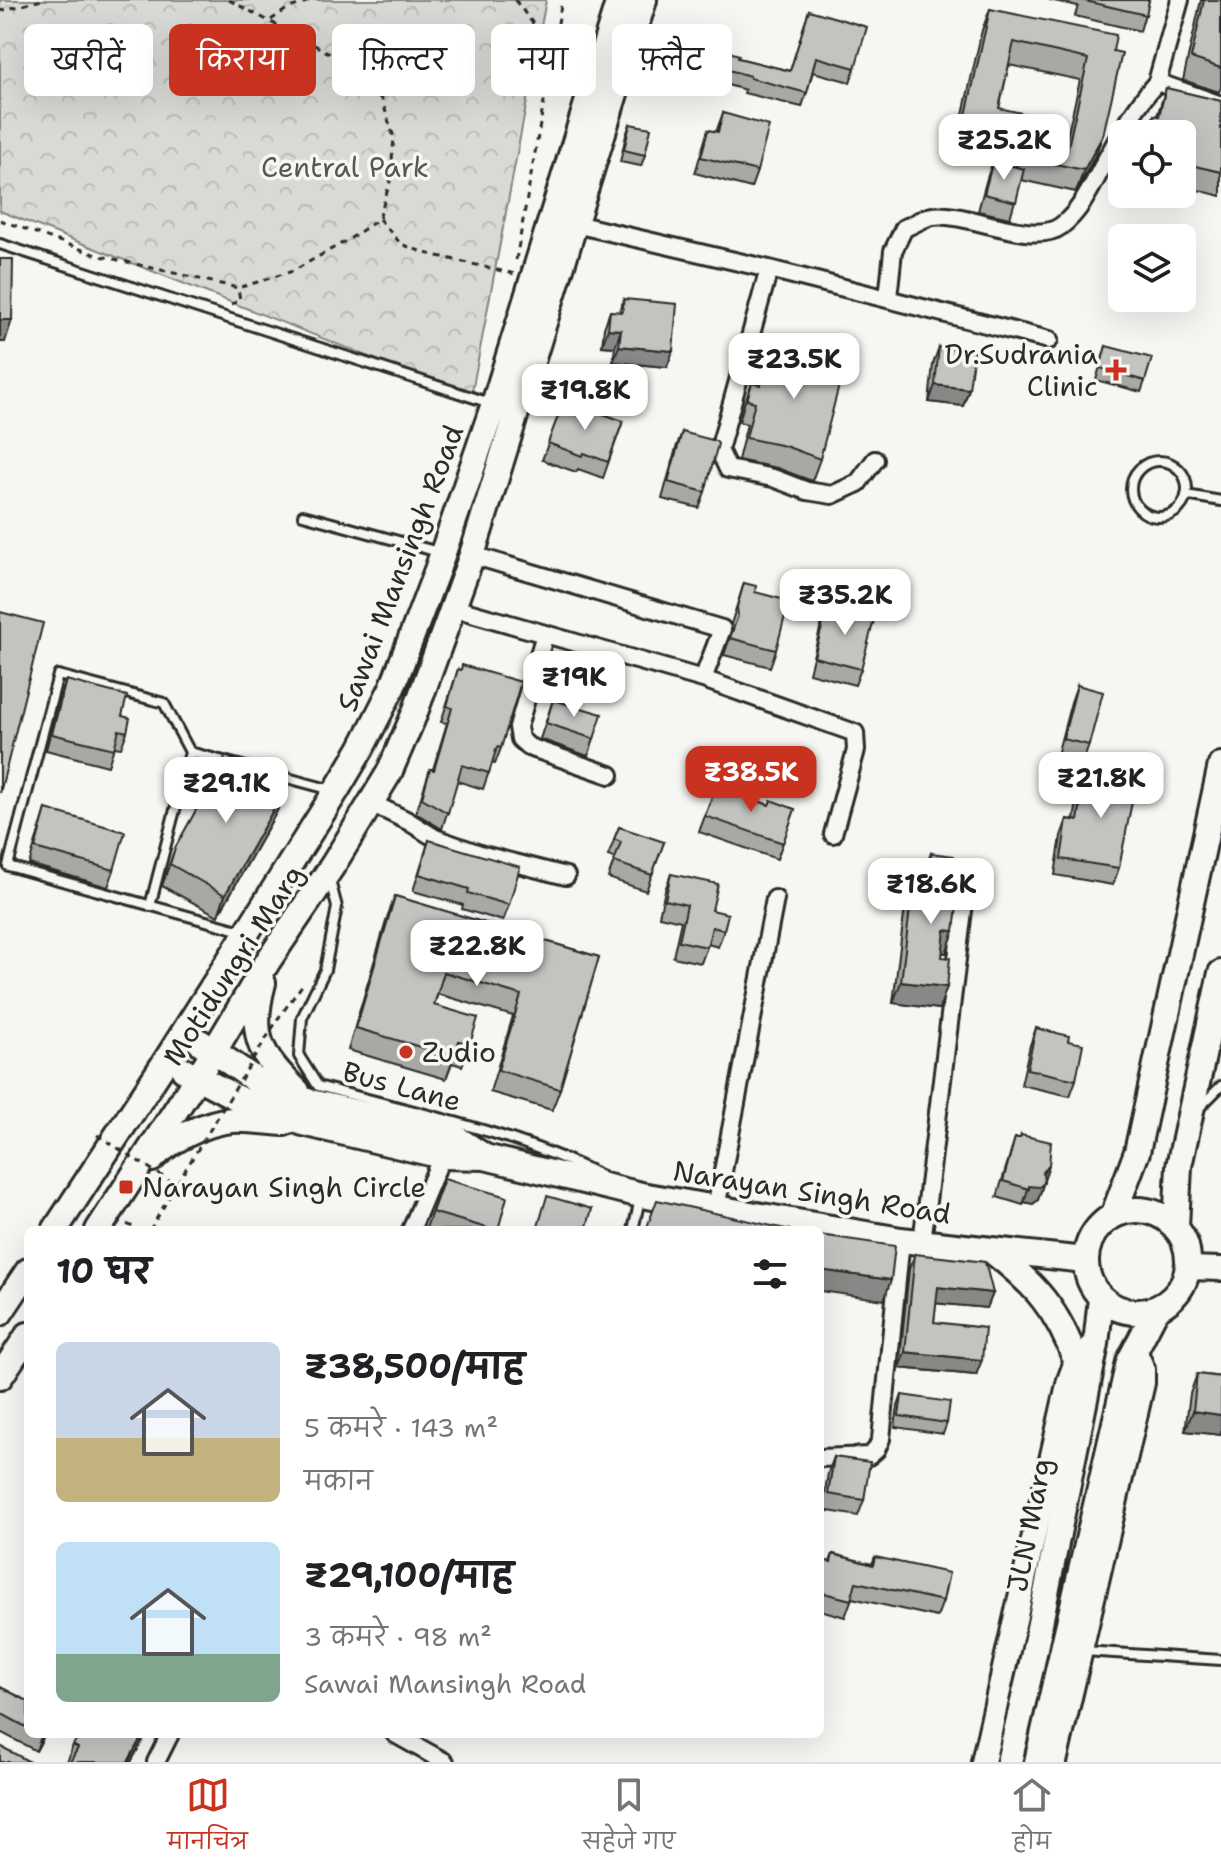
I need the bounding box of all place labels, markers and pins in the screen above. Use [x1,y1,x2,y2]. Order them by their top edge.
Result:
pin: ₹25.2K [939,114,1069,182]
pin: ₹23.5K [729,333,859,401]
place label: Dr.Sudrania Clinic [945,335,1098,405]
marker: Dr.Sudrania Clinic [1105,359,1127,381]
pin: ₹19.8K [520,364,650,432]
pin: ₹35.2K [780,569,910,637]
pin: ₹19K [527,651,621,719]
pin: ₹38.5K [686,746,816,814]
pin: ₹21.8K [1036,752,1166,820]
pin: ₹29.1K [161,757,291,825]
pin: ₹18.6K [866,858,996,926]
pin: ₹22.8K [412,920,542,988]
place label: Zudio [422,1033,496,1071]
marker: Zudio [397,1043,415,1061]
place label: Narayan Singh Circle [142,1168,426,1206]
marker: Narayan Singh Circle [117,1178,135,1196]

